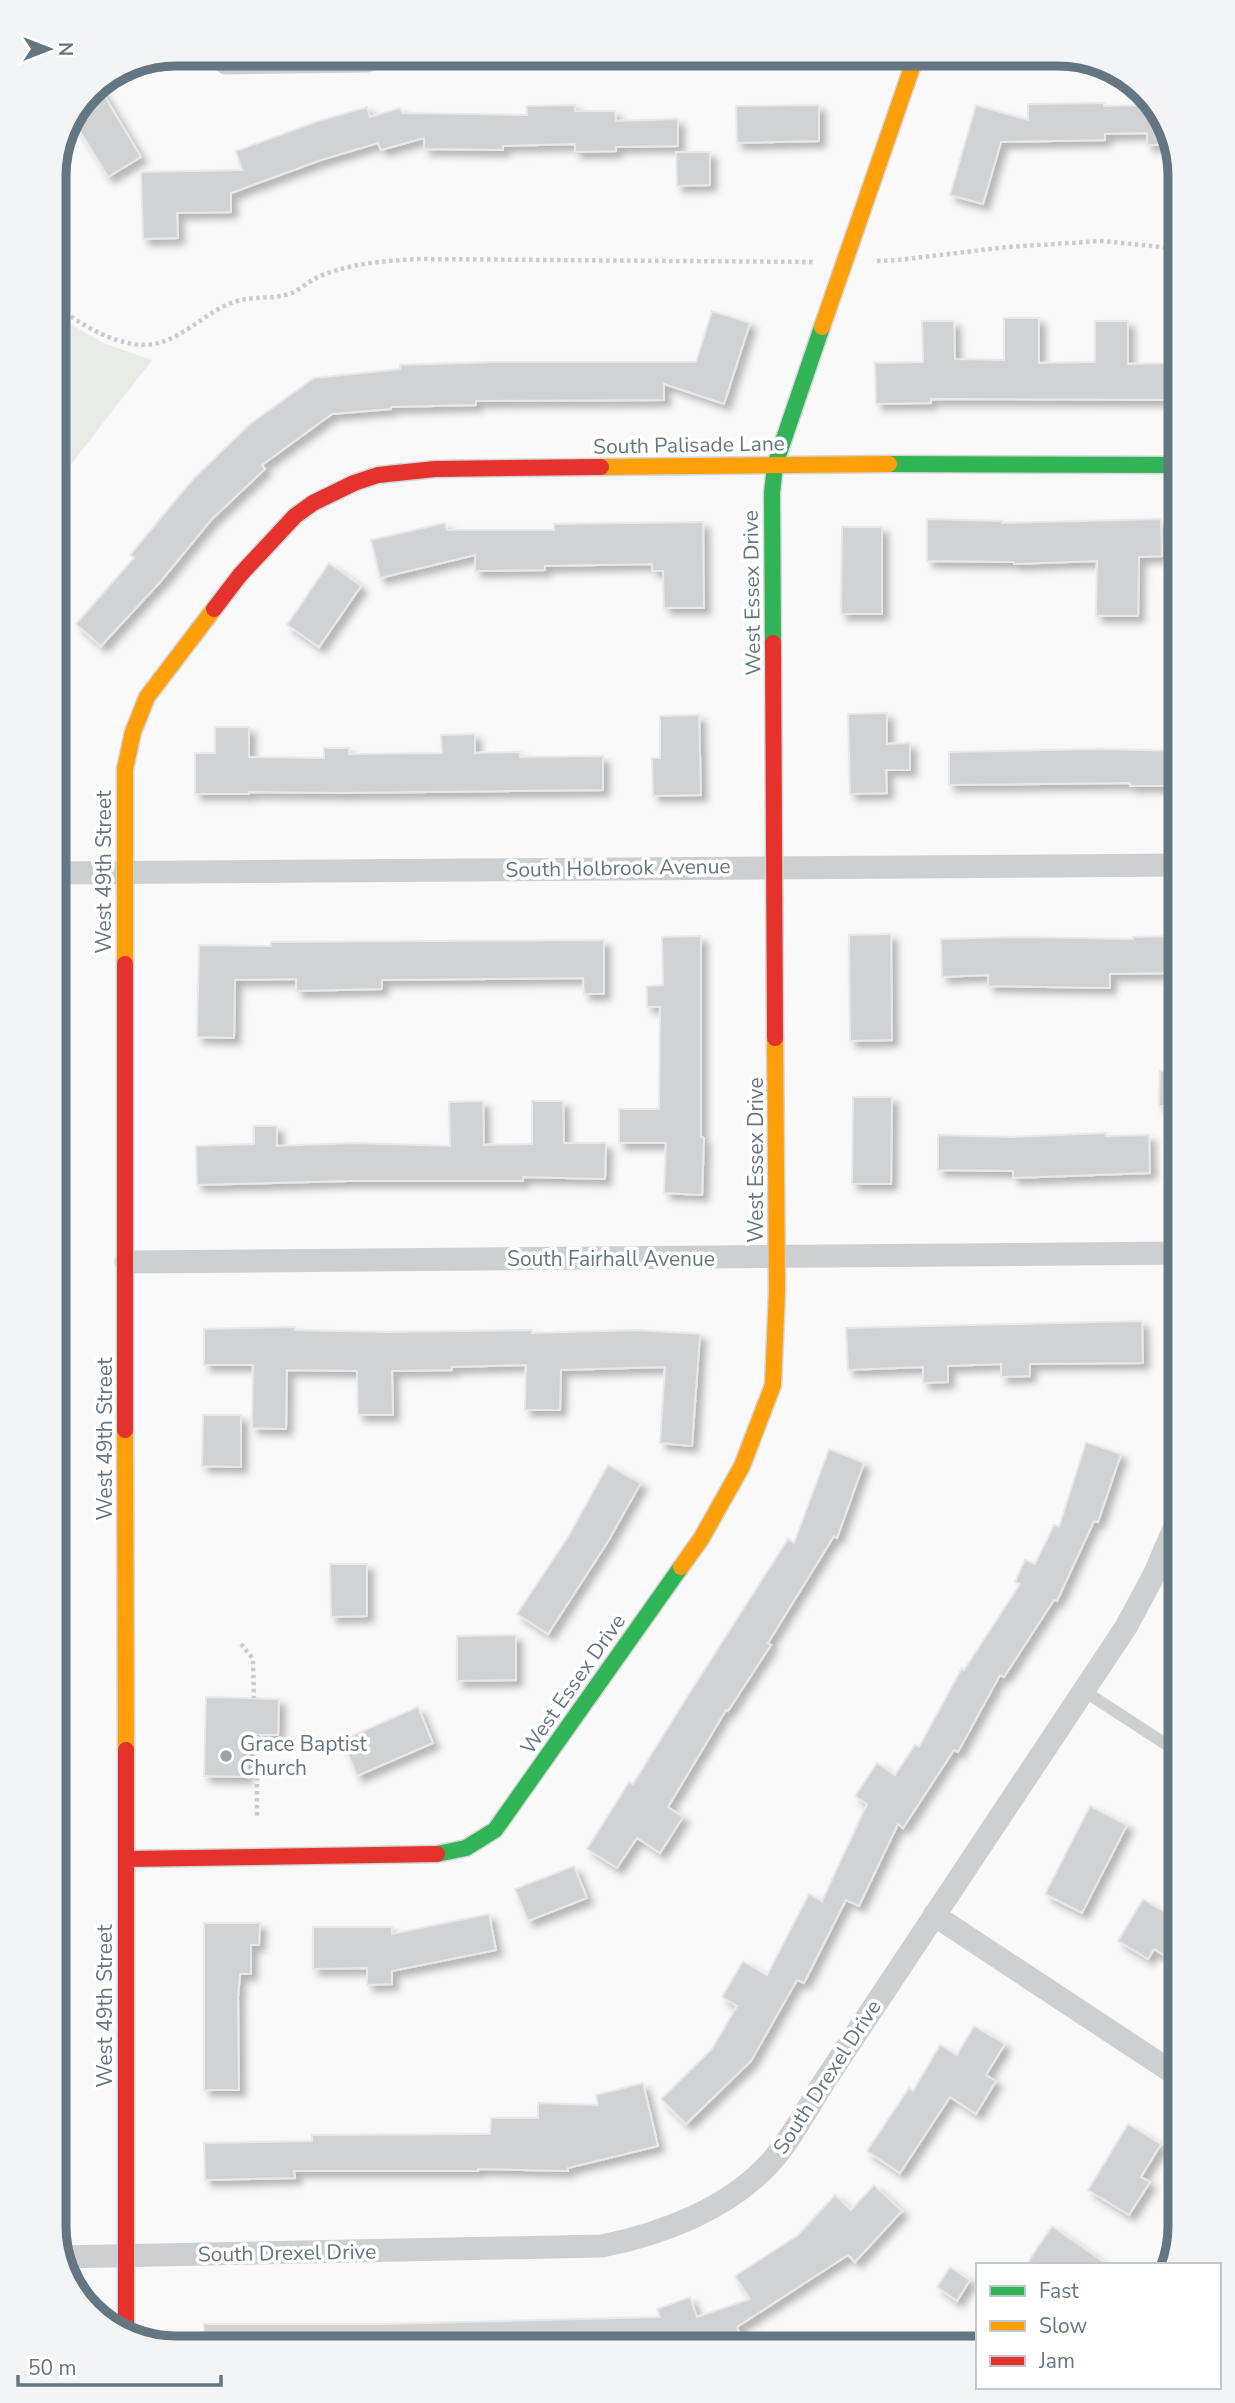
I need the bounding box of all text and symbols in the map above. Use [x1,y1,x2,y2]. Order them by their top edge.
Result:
north arrow [14,14,84,84]
text: N [52,42,78,56]
street label: South Palisade Lane [593,429,785,461]
street label: West Essex Drive [737,510,767,676]
street label: West 49th Street [90,790,118,953]
street label: South Holbrook Avenue [505,852,731,884]
street label: West Essex Drive [742,1077,770,1243]
street label: South Fairhall Avenue [507,1245,715,1273]
street label: West 49th Street [91,1357,119,1520]
street label: West Essex Drive [514,1608,632,1760]
place label: Grace Baptist Church [240,1730,368,1782]
marker: Grace Baptist Church [218,1748,234,1764]
street label: West 49th Street [91,1924,119,2087]
street label: South Drexel Drive [767,1995,887,2159]
street label: South Drexel Drive [198,2237,376,2269]
legend [976,2263,1221,2389]
text: Fast [1039,2277,1079,2305]
text: Slow [1039,2312,1088,2340]
scale bar [18,2344,220,2388]
text: Jam [1038,2347,1075,2375]
text: 50 m [28,2354,77,2382]

